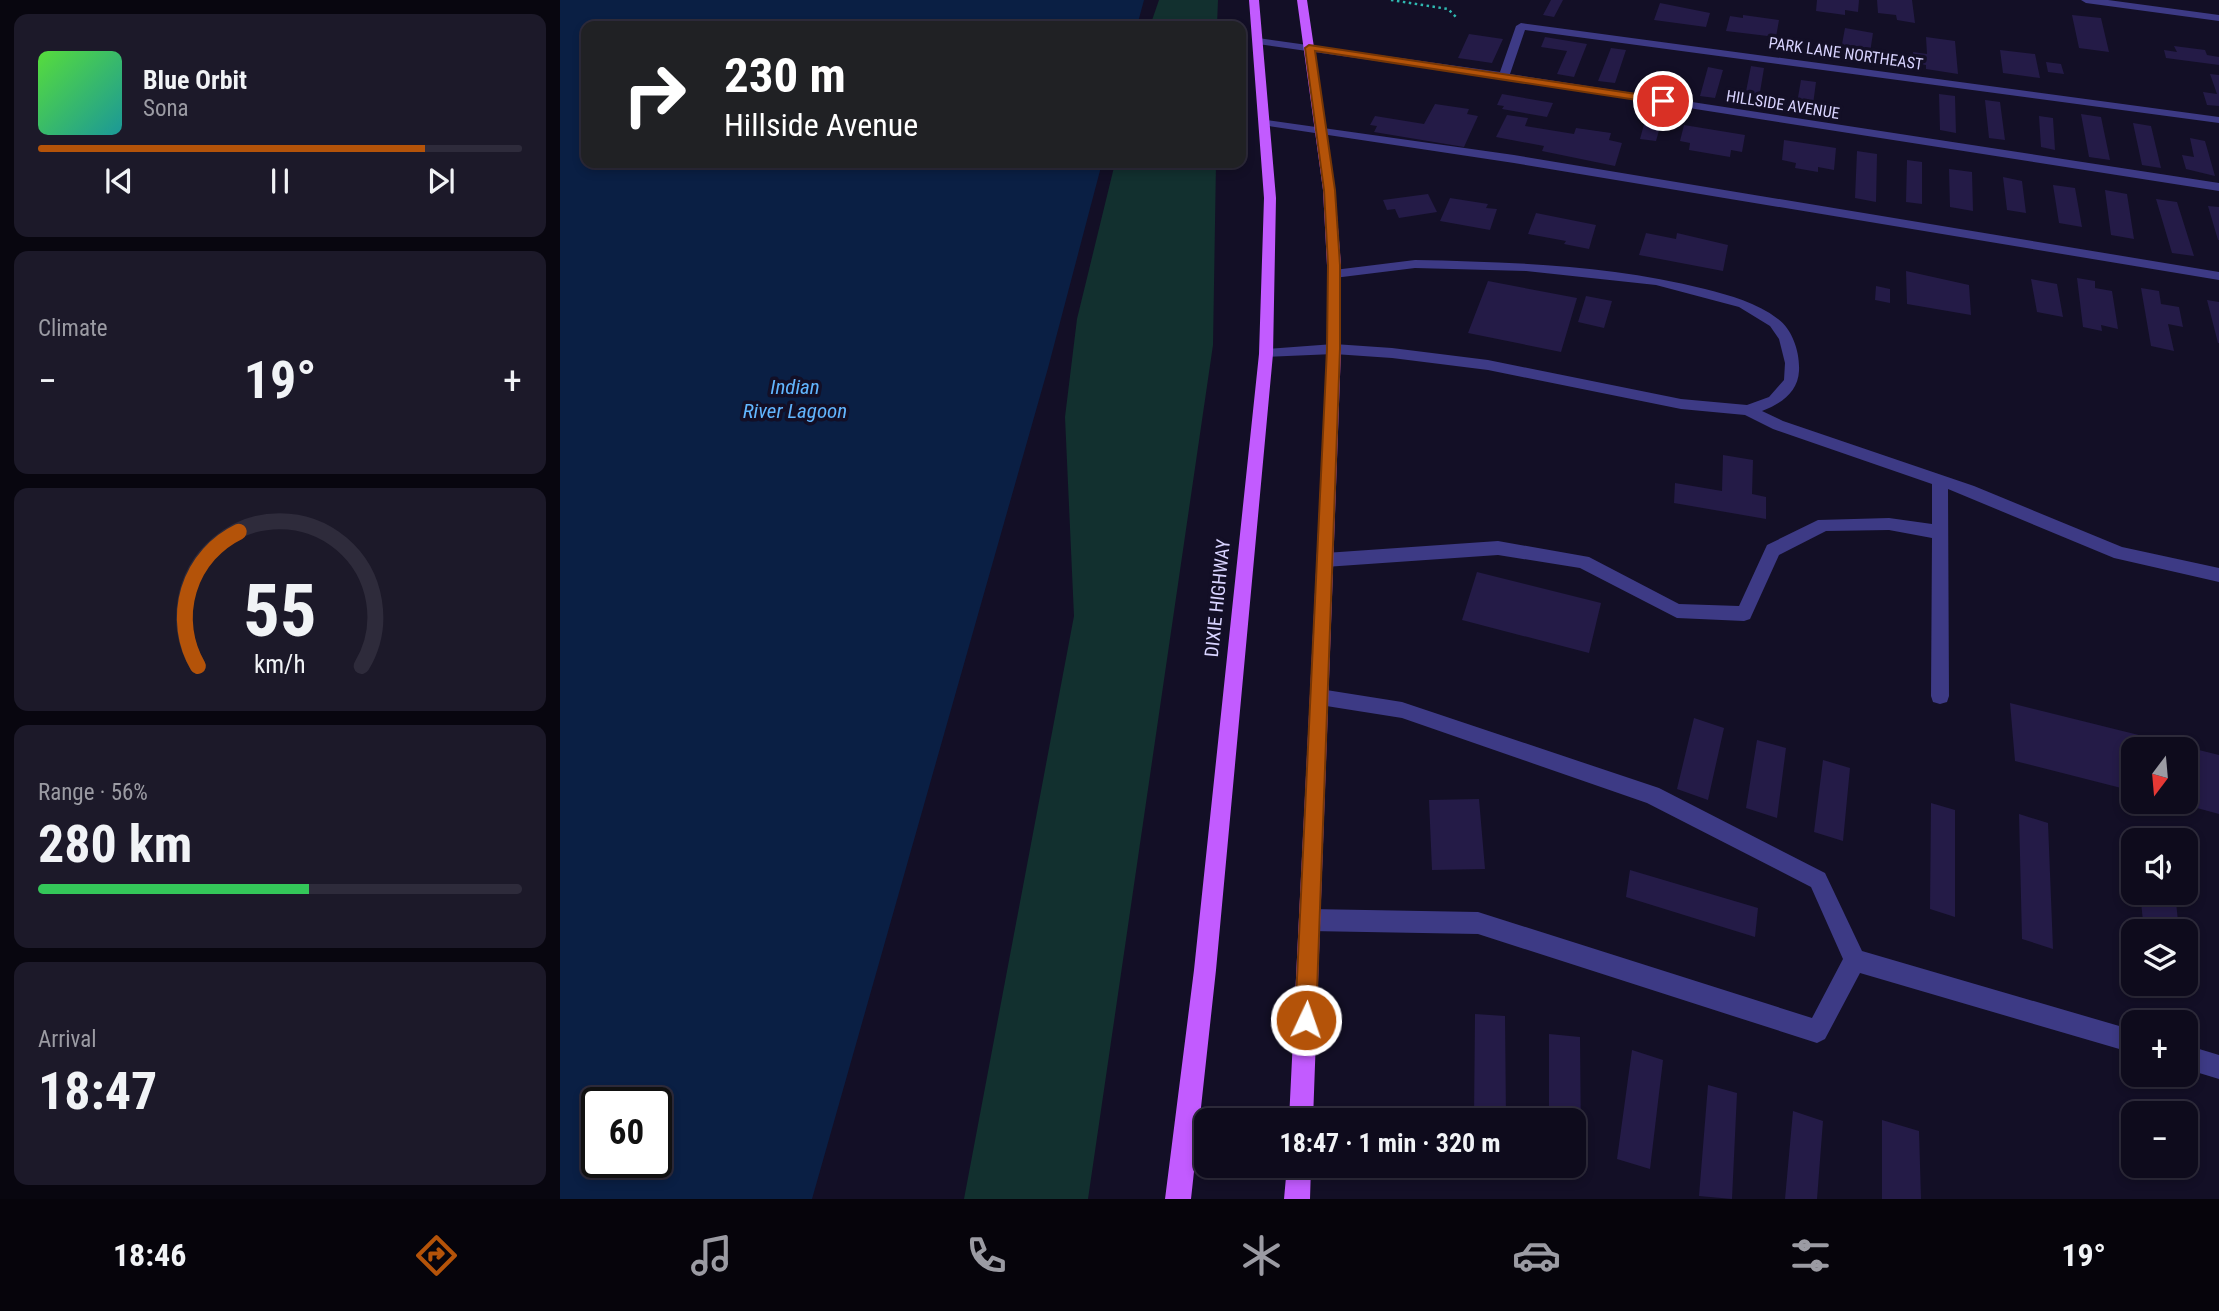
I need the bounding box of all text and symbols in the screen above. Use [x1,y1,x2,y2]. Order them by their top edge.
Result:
street label: PARK LANE NORTHEAST [1767,33,1924,74]
text: 230 m [724,47,846,104]
icon: right [609,49,700,140]
text: Blue Orbit [143,65,247,95]
pin [1633,71,1693,131]
icon: arrive [1644,82,1682,120]
street label: HILLSIDE AVENUE [1725,86,1841,123]
text: Sona [143,95,189,122]
text: Hillside Avenue [724,106,918,144]
icon: previous [100,162,138,200]
icon: pause [261,162,299,200]
icon: next [422,162,460,200]
text: Climate [38,315,108,342]
text: 19° [244,350,316,411]
text: − [38,359,57,403]
text: + [503,359,522,403]
water label: Indian River Lagoon [743,375,847,423]
street label: DIXIE HIGHWAY [1200,538,1235,658]
text: 55 [243,568,317,654]
text: km/h [254,649,306,678]
north arrow [2121,737,2198,814]
map controls [2121,737,2198,1178]
text: Range · 56% [38,779,148,806]
text: 280 km [38,814,192,875]
button: sound [2121,828,2198,905]
button: layers [2121,919,2198,996]
position arrow [1269,983,1343,1057]
button: + [2121,1010,2198,1087]
text: Arrival [38,1026,97,1053]
text: 18:47 [38,1061,157,1122]
speed limit sign: 60 [581,1087,672,1178]
button: − [2121,1101,2198,1178]
text: 18:47 · 1 min · 320 m [1280,1128,1500,1158]
icon: directions [412,1231,461,1280]
icon: music [687,1231,736,1280]
icon: phone [962,1231,1011,1280]
icon: climate [1237,1231,1286,1280]
icon: car [1512,1231,1561,1280]
icon: filters [1786,1231,1835,1280]
text: 18:46 [113,1236,186,1274]
text: 19° [2061,1236,2106,1274]

